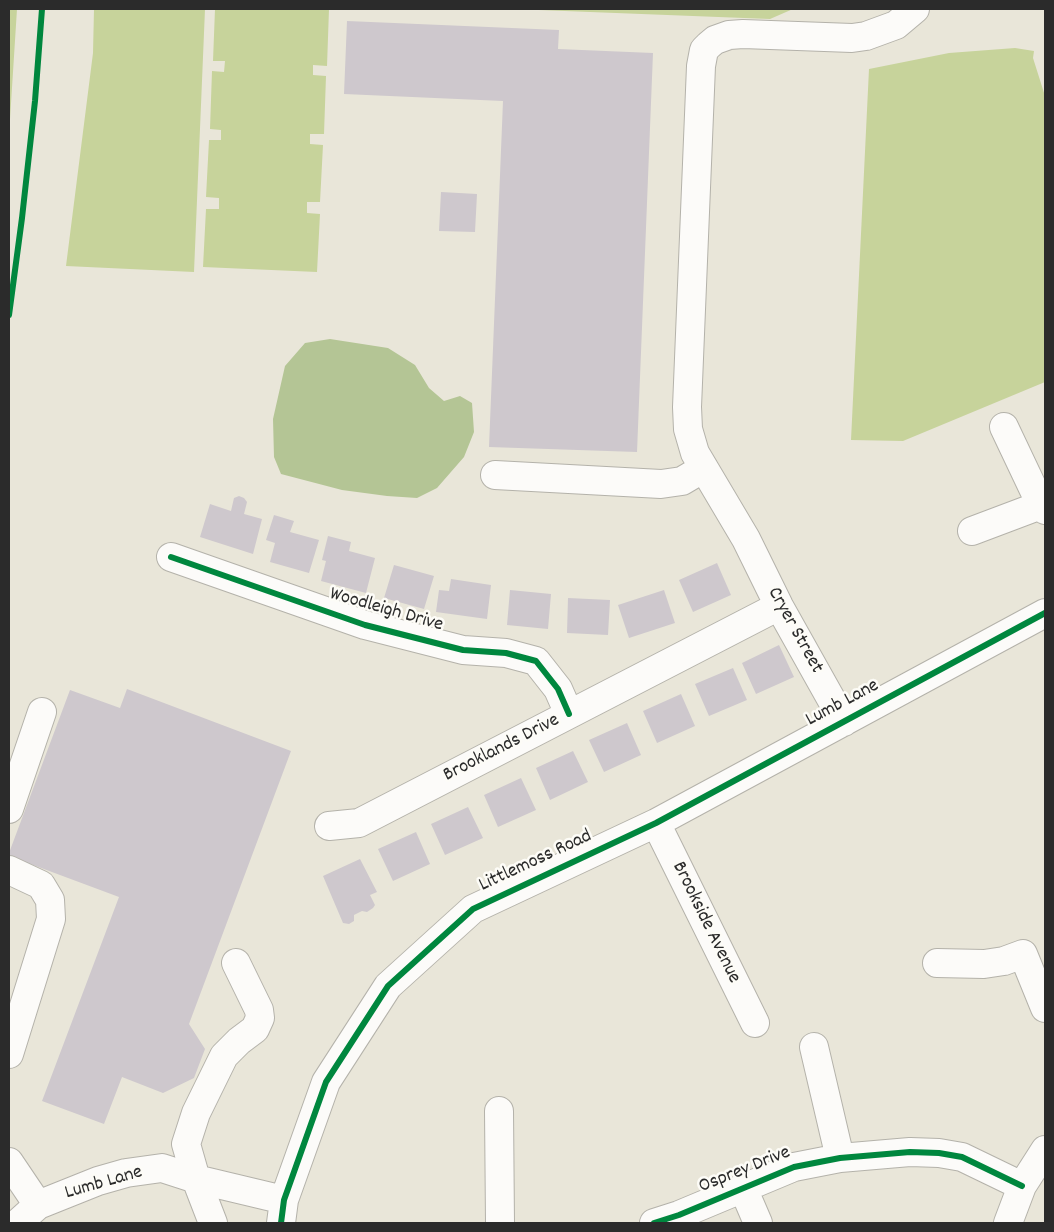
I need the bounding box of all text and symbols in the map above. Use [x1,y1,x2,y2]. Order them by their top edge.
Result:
street label: Woodleigh Drive [326,583,446,639]
street label: Cryer Street [761,584,827,678]
street label: Lumb Lane [802,675,884,733]
street label: Brooklands Drive [440,709,564,789]
street label: Littlemoss Road [476,825,596,899]
street label: Brookside Avenue [665,858,745,988]
street label: Osprey Drive [696,1142,794,1200]
street label: Lumb Lane [63,1162,145,1206]

